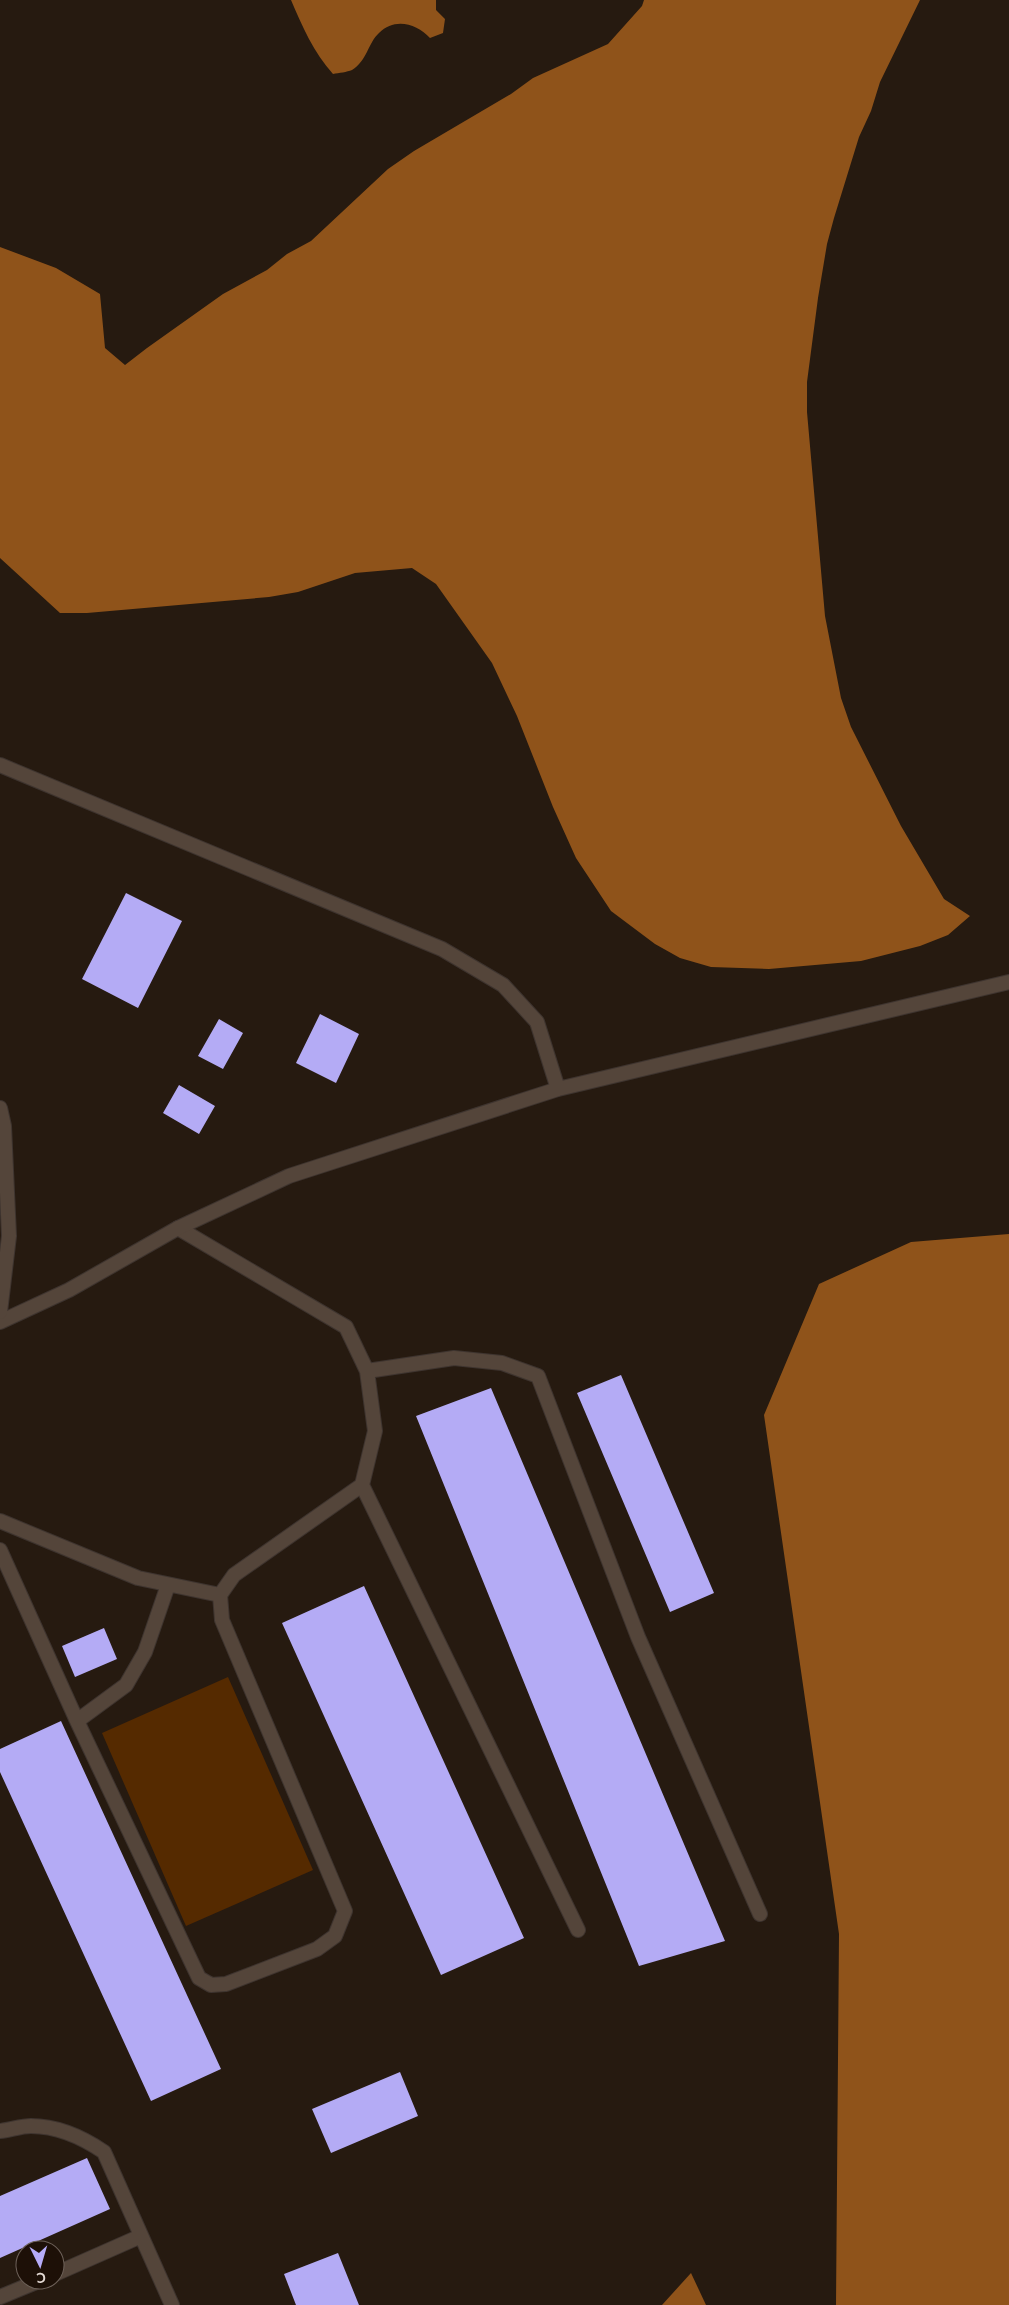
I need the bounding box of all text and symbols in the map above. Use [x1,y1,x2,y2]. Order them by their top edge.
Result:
north arrow [15,2240,65,2290]
text: С [36,2269,47,2287]

